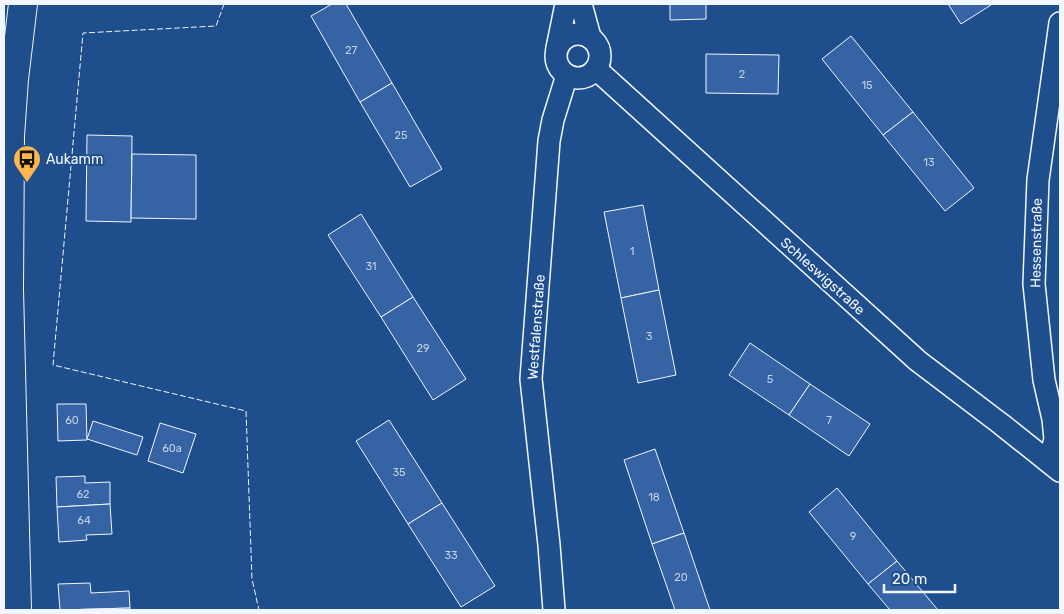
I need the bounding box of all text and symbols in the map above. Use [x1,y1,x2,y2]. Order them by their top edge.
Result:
house number: 27 [345,44,357,57]
house number: 2 [739,68,745,81]
house number: 15 [861,79,873,92]
house number: 25 [395,129,408,142]
bus stop icon: Aukamm [12,144,42,183]
place label: Aukamm [46,151,103,168]
house number: 13 [923,156,935,169]
street label: Hessenstraße [1027,198,1046,288]
street label: Schleswigstraße [777,234,869,319]
house number: 1 [630,245,634,258]
house number: 31 [365,260,377,273]
street label: Westfalenstraße [524,274,549,380]
house number: 3 [646,330,653,343]
house number: 29 [417,342,429,355]
house number: 5 [767,373,774,386]
house number: 60 [65,414,79,427]
house number: 7 [826,414,832,427]
house number: 60a [162,442,182,455]
house number: 35 [392,466,406,479]
house number: 62 [76,488,90,501]
house number: 18 [648,491,660,504]
house number: 64 [77,514,91,527]
house number: 9 [850,530,856,543]
house number: 33 [444,549,458,562]
scale bar [884,562,955,594]
text: 20 m [892,570,927,588]
house number: 20 [674,571,688,584]

